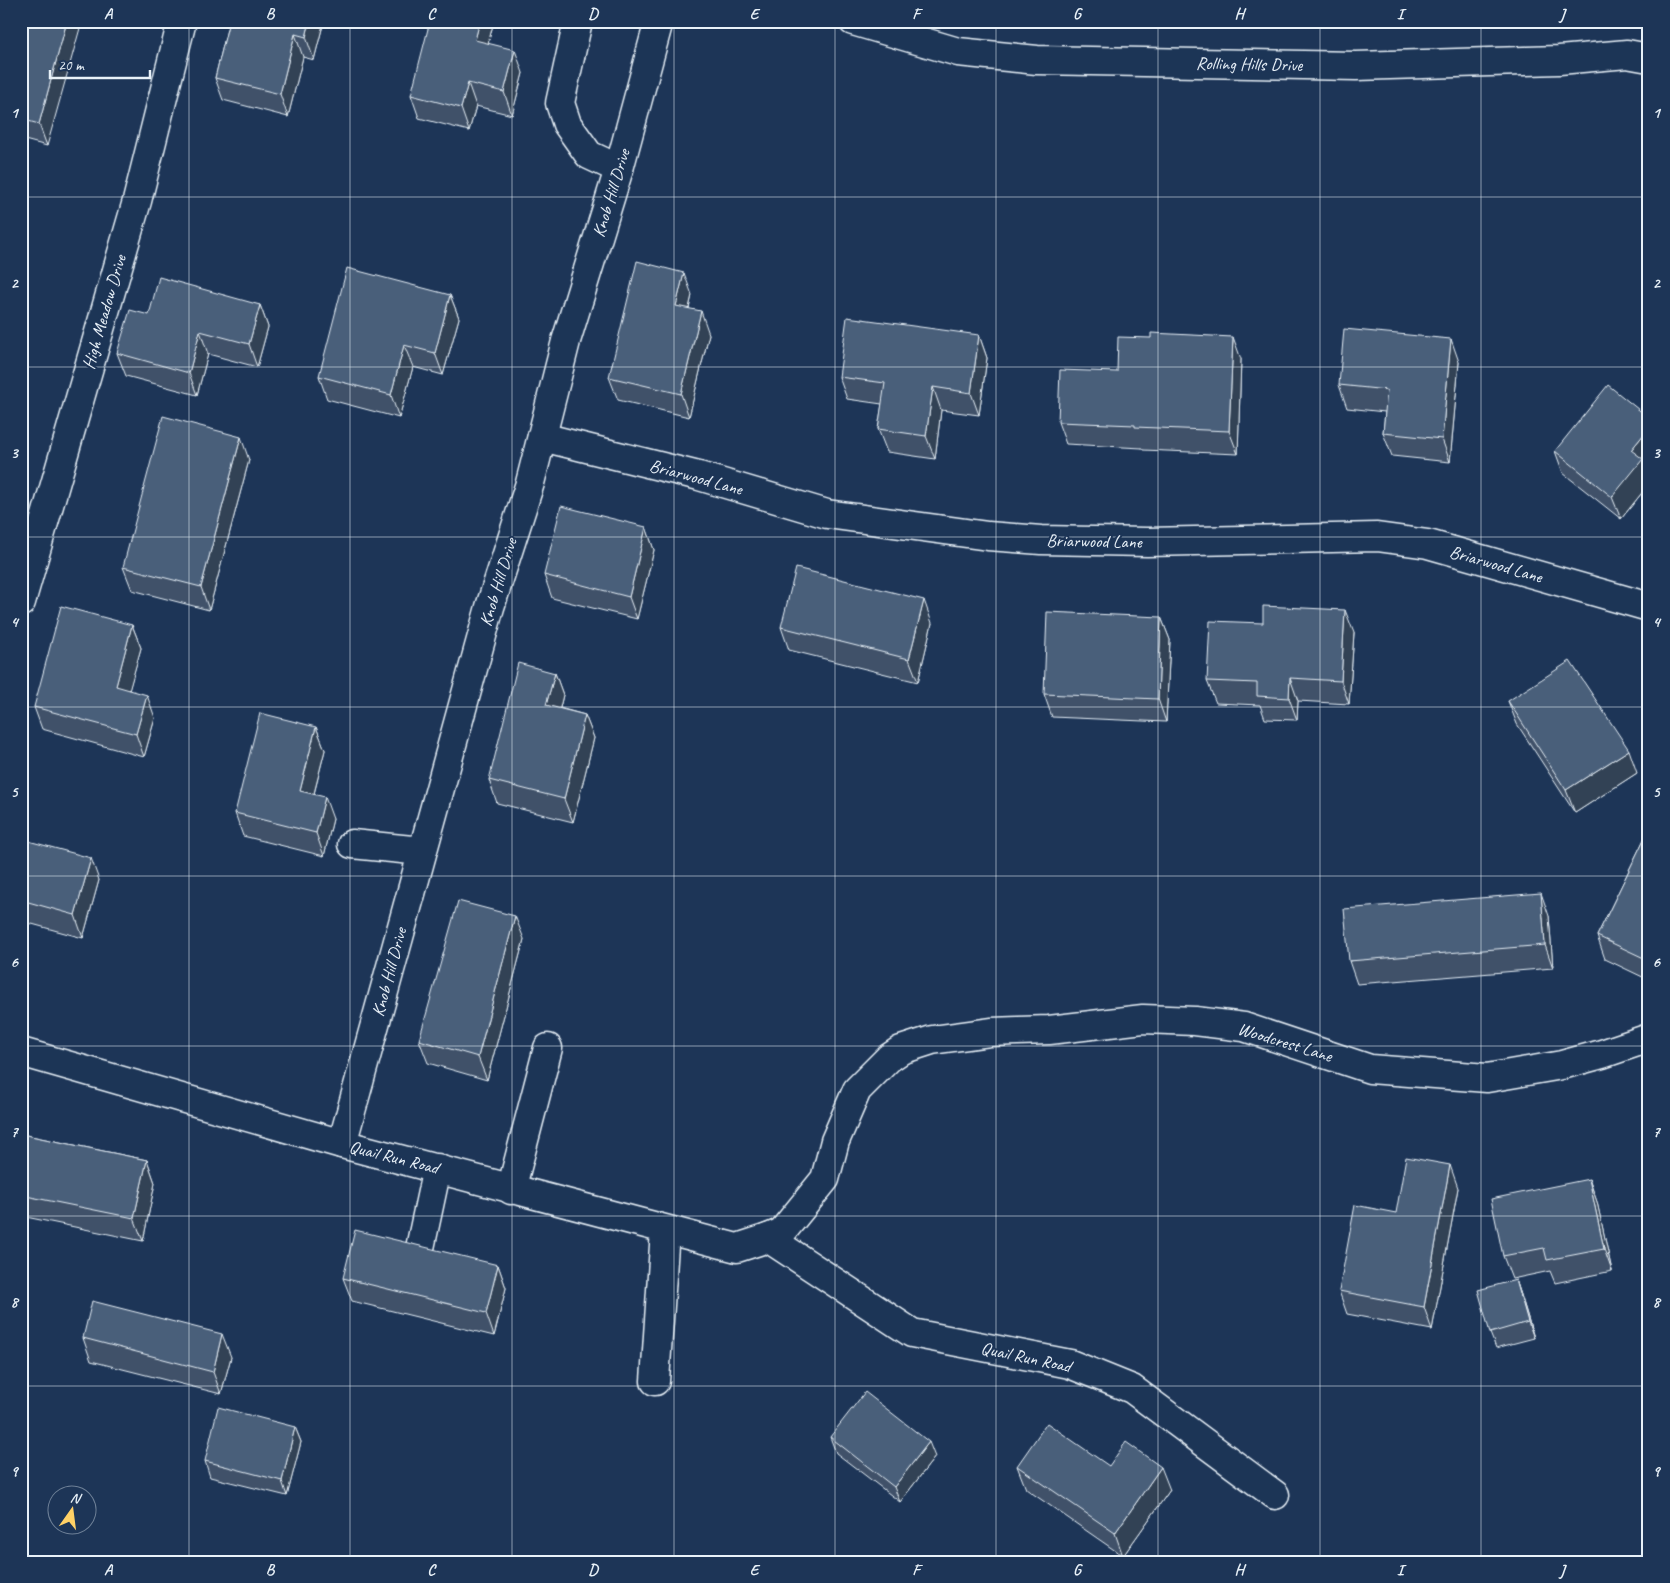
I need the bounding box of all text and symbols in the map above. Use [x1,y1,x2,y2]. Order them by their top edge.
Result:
text: A [104,4,114,24]
text: B [266,4,276,24]
text: C [427,4,437,24]
text: D [588,4,599,24]
text: E [750,4,761,24]
text: F [912,4,923,24]
text: G [1073,4,1083,24]
text: H [1234,4,1246,24]
text: I [1397,4,1407,24]
text: J [1558,4,1567,24]
scale bar [50,48,150,80]
street label: Rolling Hills Drive [1196,52,1303,76]
text: 20 m [58,56,85,75]
text: 1 [10,103,19,123]
text: 1 [1652,103,1661,123]
street label: Knob Hill Drive [587,145,635,240]
street label: High Meadow Drive [77,251,131,372]
text: 2 [10,273,19,293]
text: 2 [1652,273,1661,293]
text: 3 [10,443,19,463]
text: 3 [1652,443,1661,463]
street label: Briarwood Lane [647,454,746,500]
street label: Briarwood Lane [1046,529,1143,553]
street label: Knob Hill Drive [474,534,522,629]
street label: Briarwood Lane [1447,540,1546,588]
text: 4 [10,612,19,632]
text: 4 [1652,612,1661,632]
text: 5 [11,782,20,802]
text: 5 [1653,782,1662,802]
street label: Knob Hill Drive [367,924,412,1019]
text: 6 [10,952,19,972]
text: 6 [1652,952,1661,972]
street label: Woodcrest Lane [1235,1017,1336,1067]
text: 7 [10,1122,19,1142]
text: 7 [1652,1122,1661,1142]
street label: Quail Run Road [347,1135,444,1179]
text: 8 [10,1292,19,1312]
text: 8 [1652,1292,1661,1312]
street label: Quail Run Road [979,1337,1076,1378]
text: 9 [10,1461,19,1481]
text: 9 [1652,1461,1661,1481]
north arrow [48,1486,98,1536]
text: N [69,1489,84,1508]
text: A [104,1560,114,1580]
text: B [266,1560,276,1580]
text: C [427,1560,437,1580]
text: D [588,1560,599,1580]
text: E [750,1560,761,1580]
text: F [912,1560,923,1580]
text: G [1073,1560,1083,1580]
text: H [1234,1560,1246,1580]
text: I [1397,1560,1407,1580]
text: J [1558,1560,1567,1580]

